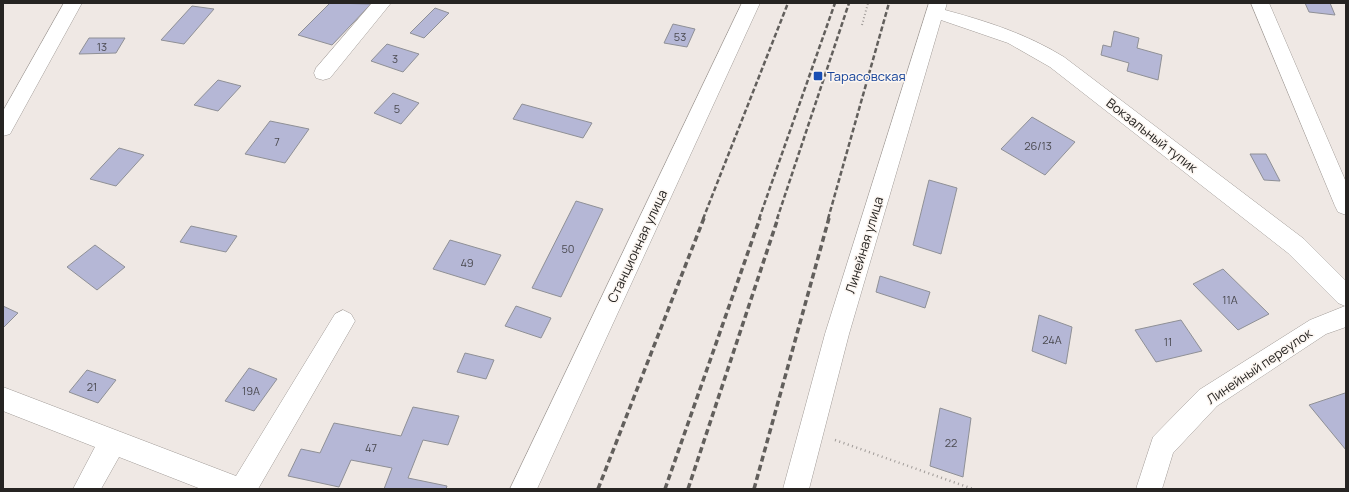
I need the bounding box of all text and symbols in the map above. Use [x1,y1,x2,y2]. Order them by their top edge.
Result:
house number: 53 [674,29,686,44]
house number: 13 [97,39,107,54]
house number: 3 [392,51,398,66]
place label: Тарасовская [827,67,906,85]
marker: Тарасовская [812,70,824,82]
street label: Вокзальный тупик [1103,94,1202,177]
house number: 5 [394,101,400,116]
house number: 7 [274,134,280,149]
house number: 26/13 [1024,138,1052,153]
street label: Станционная улица [603,187,671,305]
street label: Линейная улица [841,194,887,296]
house number: 50 [561,241,575,256]
house number: 49 [460,255,474,270]
house number: 11А [1222,292,1238,307]
street label: Линейный переулок [1203,324,1316,408]
house number: 24А [1042,332,1062,347]
house number: 11 [1164,334,1172,349]
house number: 21 [87,379,97,394]
house number: 19А [242,383,260,398]
house number: 22 [945,435,957,450]
house number: 47 [365,440,377,455]

